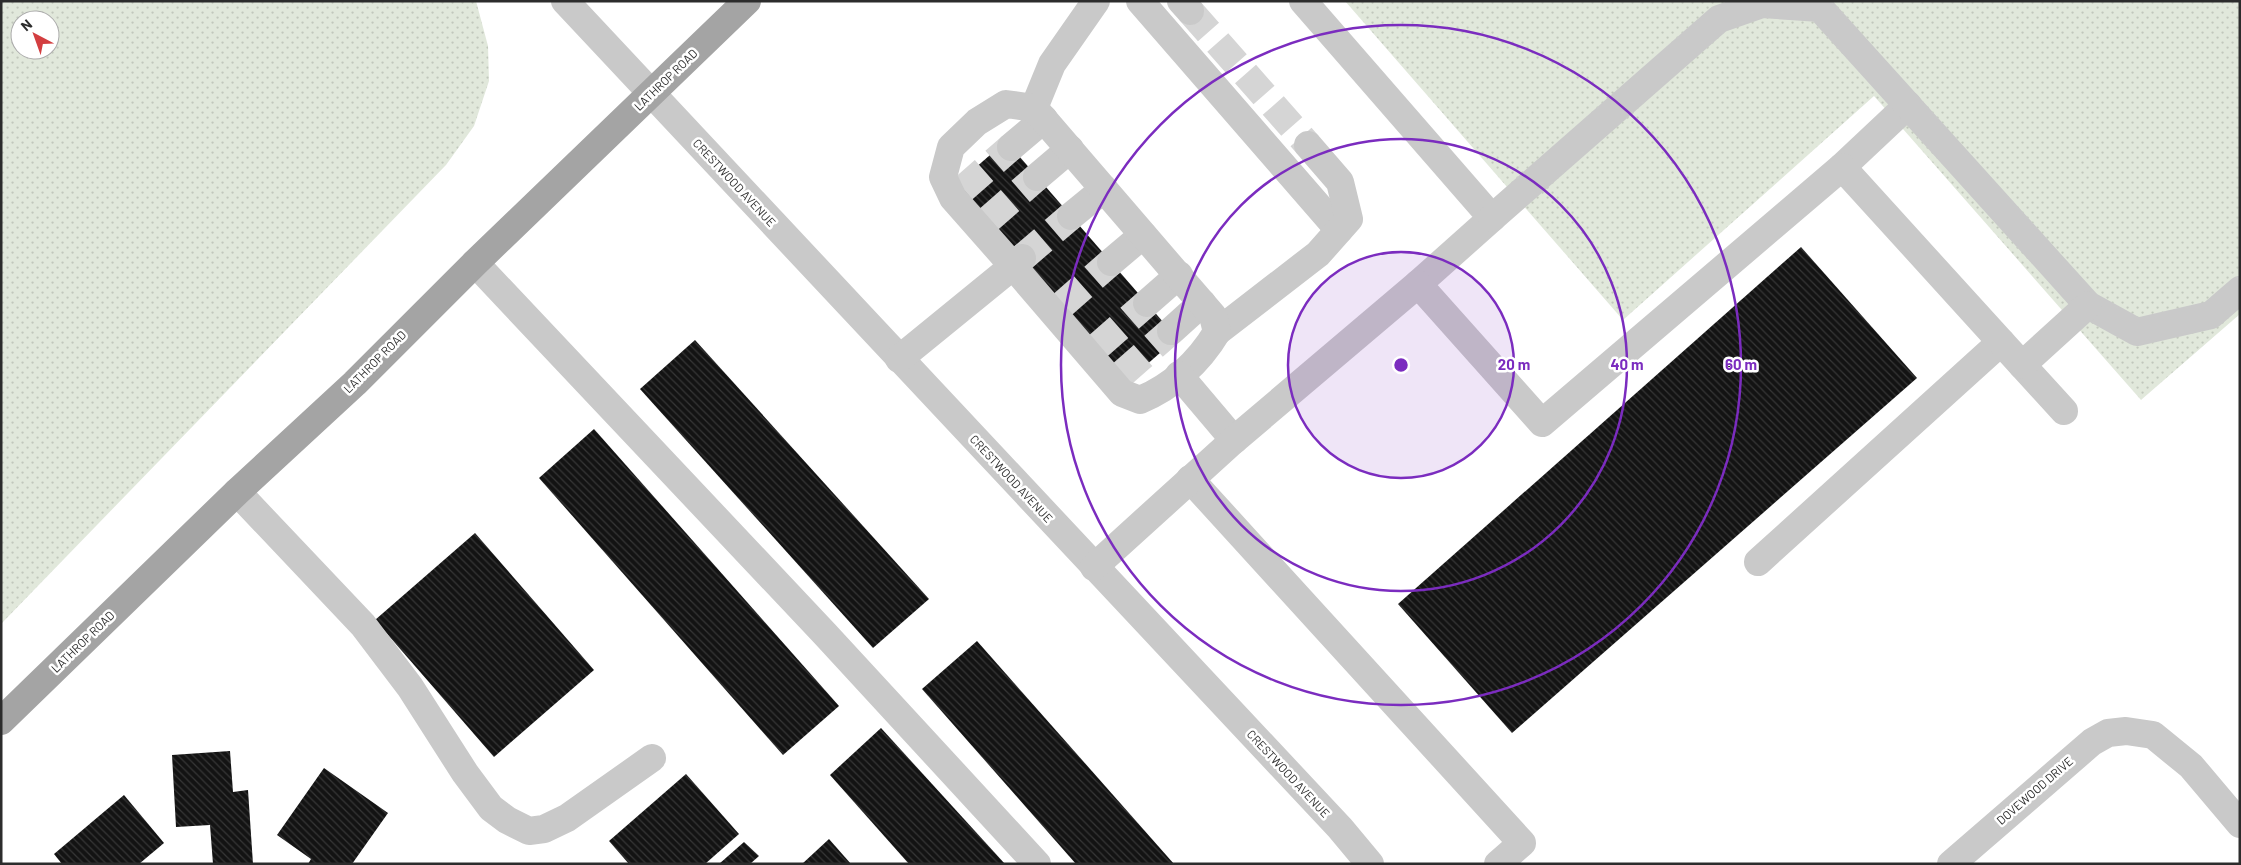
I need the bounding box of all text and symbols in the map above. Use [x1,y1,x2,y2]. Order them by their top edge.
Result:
north arrow [10,10,60,60]
text: N [17,15,35,34]
street label: LATHROP ROAD [631,46,700,113]
street label: CRESTWOOD AVENUE [691,136,779,229]
street label: LATHROP ROAD [340,327,408,395]
text: 20 m [1498,355,1530,373]
text: 40 m [1610,355,1644,373]
text: 60 m [1725,355,1757,373]
centre of rings [1392,356,1410,374]
street label: CRESTWOOD AVENUE [968,432,1056,525]
street label: LATHROP ROAD [48,608,117,675]
street label: CRESTWOOD AVENUE [1245,727,1333,820]
street label: DOVEWOOD DRIVE [1993,753,2075,827]

